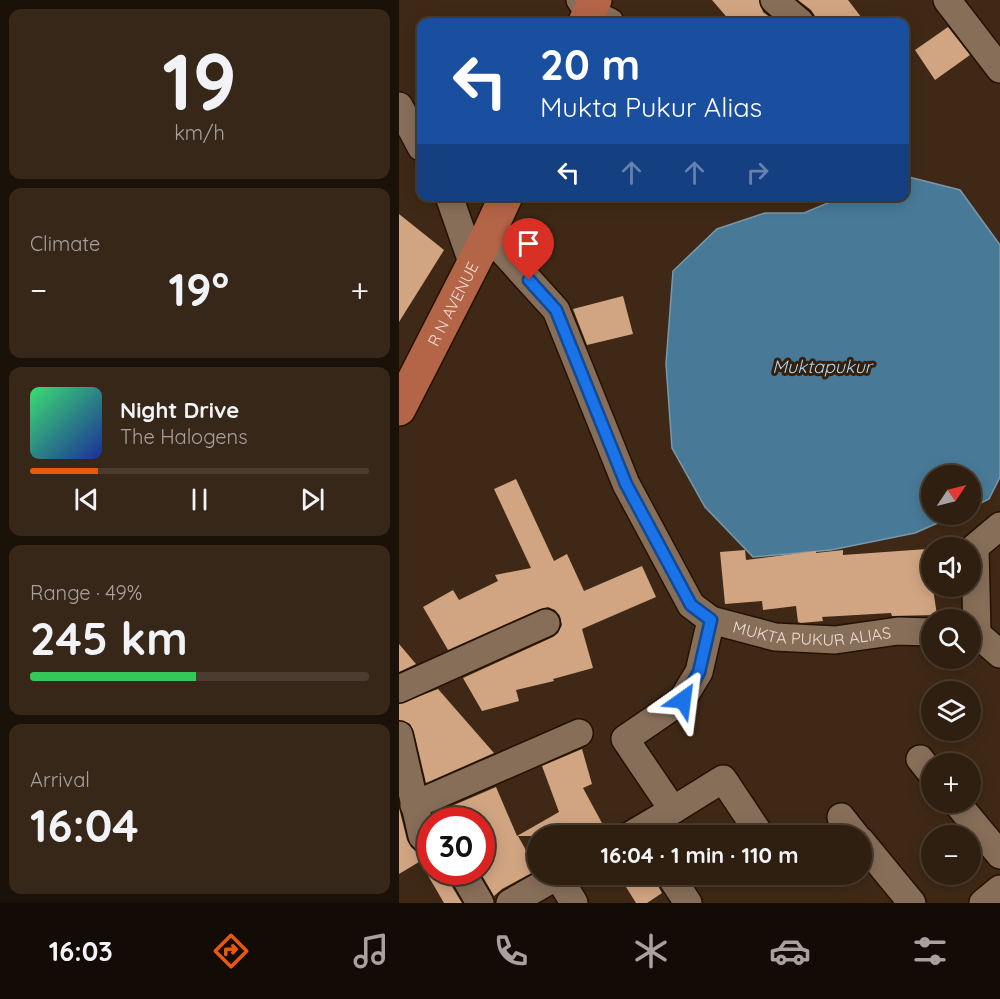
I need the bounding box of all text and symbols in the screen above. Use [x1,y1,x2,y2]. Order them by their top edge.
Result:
text: 19 [162,32,237,130]
text: 20 m [540,38,640,91]
icon: left [441,42,519,120]
text: Mukta Pukur Alias [540,90,762,124]
text: km/h [174,120,225,145]
icon: left [552,156,585,189]
icon: ahead [615,156,648,189]
icon: ahead [678,156,711,189]
icon: right [741,156,774,189]
pin [503,218,554,280]
icon: arrive [512,227,545,260]
text: Climate [30,231,100,256]
street label: R N AVENUE [423,258,483,349]
text: 19° [168,261,229,317]
text: − [30,269,47,310]
text: + [350,269,369,310]
water label: Muktapukur [772,355,874,378]
text: Night Drive [120,396,239,424]
text: The Halogens [120,424,248,449]
north arrow [921,465,981,525]
map controls [921,465,981,885]
icon: previous [70,483,103,516]
icon: pause [183,483,216,516]
icon: next [296,483,329,516]
button: sound [921,537,981,597]
text: Range · 49% [30,580,142,605]
button: search [921,609,981,669]
text: 245 km [30,610,188,666]
street label: MUKTA PUKUR ALIAS [731,616,892,650]
position arrow [651,668,715,732]
button: layers [921,681,981,741]
button: + [921,753,981,813]
text: Arrival [30,767,90,792]
text: 16:04 [30,797,139,853]
speed limit sign: 30 [417,807,495,885]
button: − [921,825,981,885]
text: 16:04 · 1 min · 110 m [601,841,798,869]
icon: directions [210,930,252,972]
icon: music [350,930,392,972]
icon: phone [490,930,532,972]
icon: climate [630,930,672,972]
icon: car [769,930,811,972]
icon: filters [909,930,951,972]
text: 16:03 [49,934,113,968]

